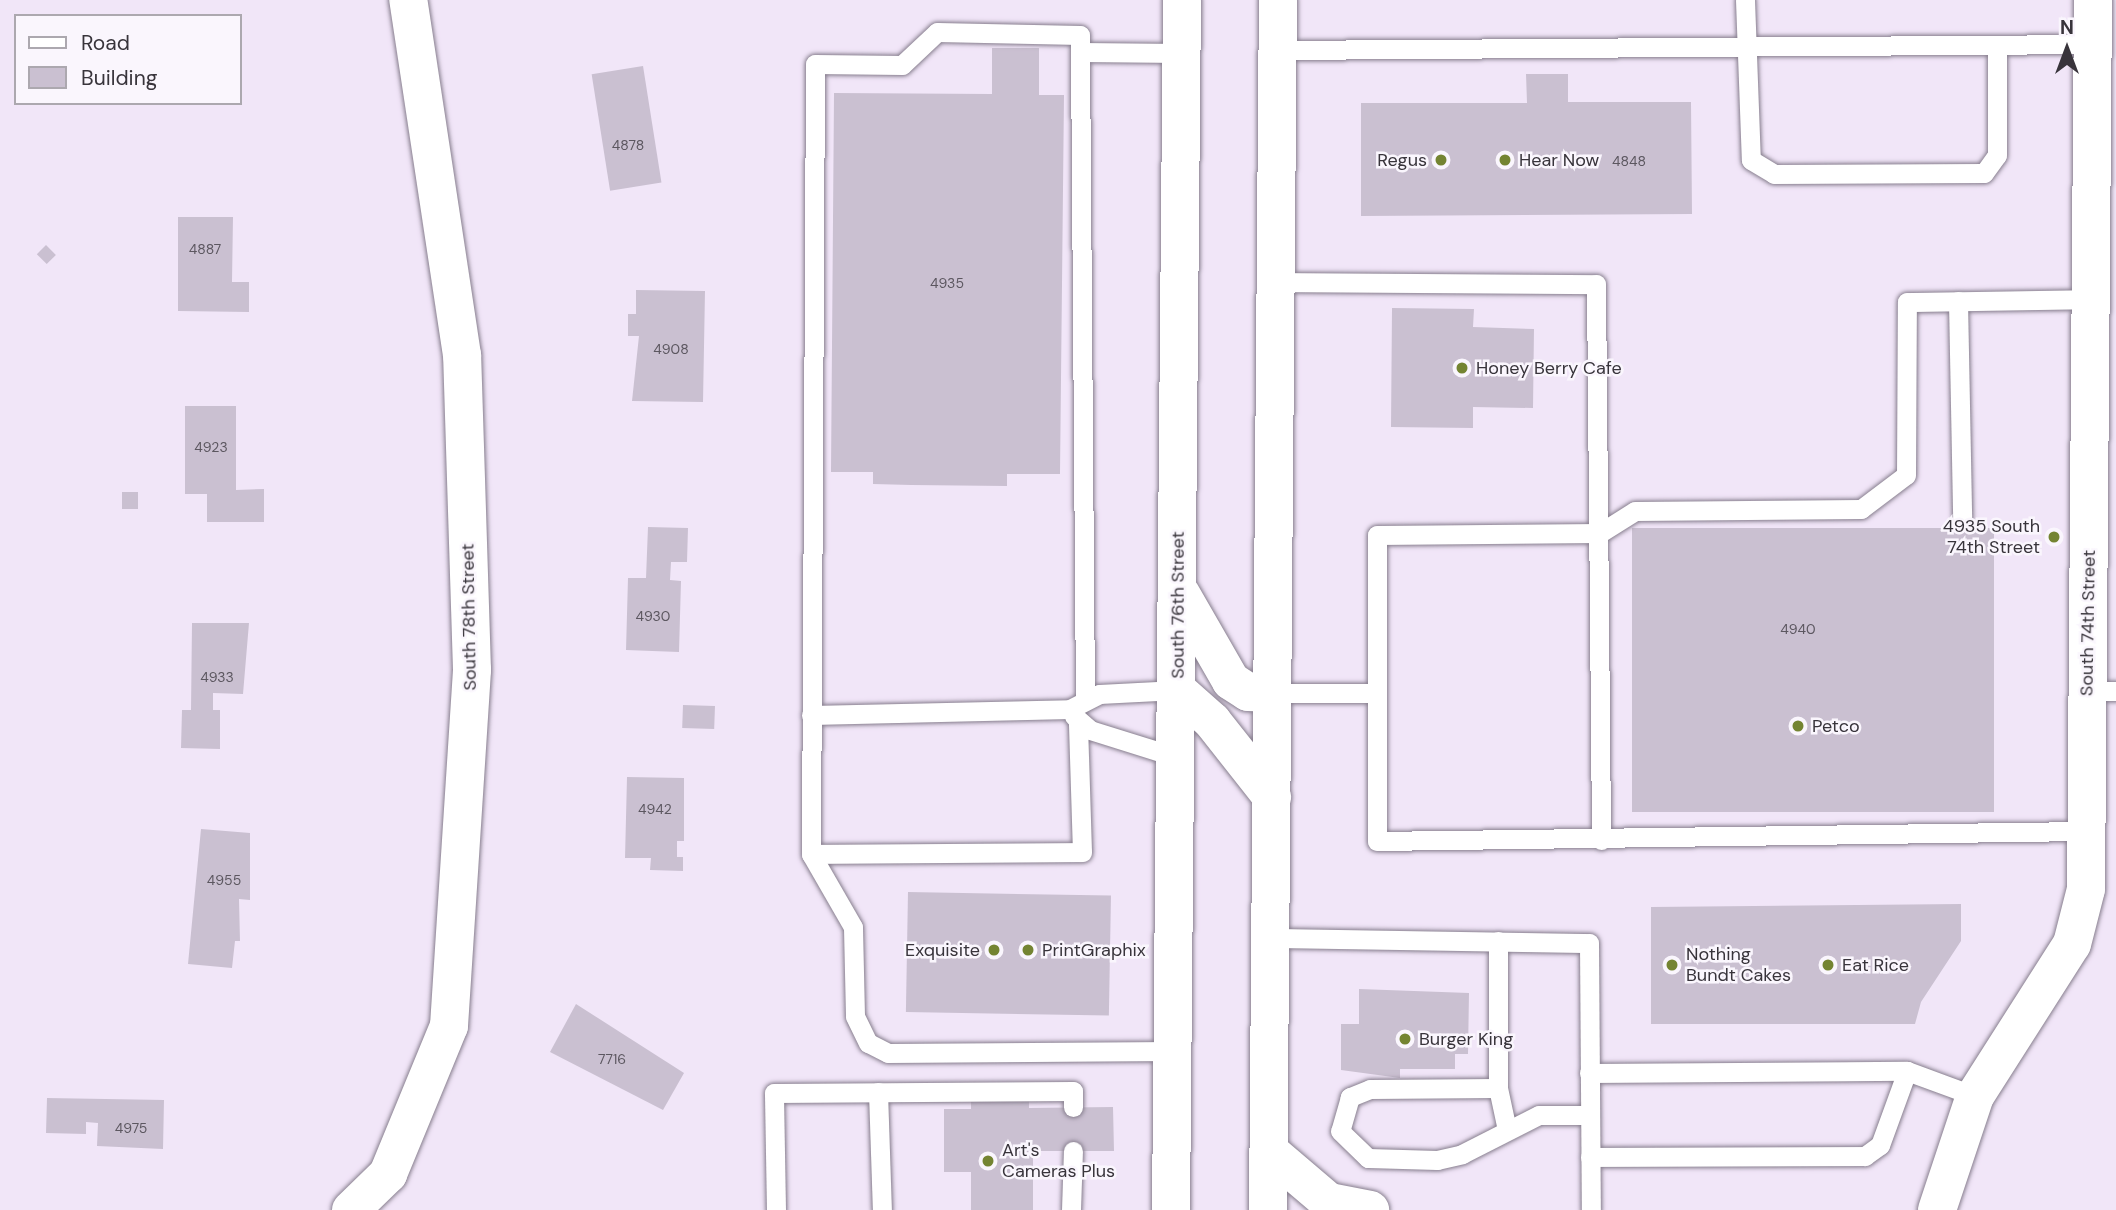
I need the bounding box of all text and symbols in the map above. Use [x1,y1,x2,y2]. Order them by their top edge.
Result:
legend [14,14,242,105]
north arrow [2032,14,2102,84]
text: N [2060,15,2074,40]
text: Road [81,29,130,57]
text: Building [81,64,157,92]
house number: 4878 [612,137,644,153]
place label: Regus [1377,149,1427,171]
place label: Hear Now [1519,149,1599,171]
marker: Regus [1433,152,1449,168]
marker: Hear Now [1497,152,1513,168]
house number: 4848 [1612,153,1646,169]
house number: 4887 [189,241,221,257]
house number: 4935 [930,275,964,291]
house number: 4908 [653,341,689,357]
place label: Honey Berry Cafe [1476,357,1622,379]
marker: Honey Berry Cafe [1454,360,1470,376]
house number: 4923 [194,439,228,455]
place label: 4935 South 74th Street [1943,516,2040,558]
marker: 4935 South 74th Street [2046,529,2062,545]
street label: South 76th Street [1167,531,1189,679]
street label: South 78th Street [457,543,481,691]
street label: South 74th Street [2076,550,2100,696]
house number: 4930 [636,608,670,624]
house number: 4940 [1780,621,1816,637]
house number: 4933 [200,669,234,685]
place label: Petco [1812,715,1860,737]
marker: Petco [1790,718,1806,734]
house number: 4942 [638,801,672,817]
house number: 4955 [207,872,241,888]
place label: Exquisite [905,939,980,961]
place label: PrintGraphix [1042,939,1146,961]
marker: Exquisite [986,942,1002,958]
marker: PrintGraphix [1020,942,1036,958]
place label: Nothing Bundt Cakes [1686,944,1791,986]
place label: Eat Rice [1842,954,1909,976]
marker: Nothing Bundt Cakes [1664,957,1680,973]
marker: Eat Rice [1820,957,1836,973]
place label: Burger King [1419,1028,1513,1050]
marker: Burger King [1397,1031,1413,1047]
house number: 7716 [598,1051,626,1067]
house number: 4975 [115,1120,147,1136]
place label: Art's Cameras Plus [1002,1140,1115,1182]
marker: Art's Cameras Plus [980,1153,996,1169]

